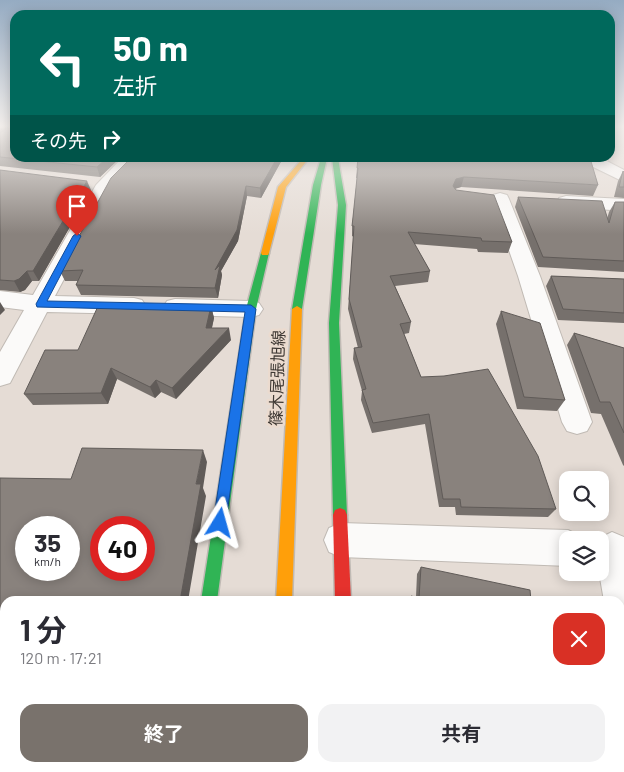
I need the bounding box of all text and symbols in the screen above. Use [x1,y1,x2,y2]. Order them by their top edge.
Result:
text: 50 m [113,26,188,68]
icon: left [30,30,95,95]
text: 左折 [113,72,157,98]
icon: right [97,125,125,153]
text: その先 [30,129,87,152]
pin [56,185,98,236]
icon: arrive [63,192,91,220]
street label: 篠木尾張旭線 [265,330,288,426]
map controls [559,471,609,581]
button: search [559,471,609,521]
position arrow [193,496,245,548]
speed limit sign: 40 [90,516,155,581]
text: 35 [34,527,61,557]
button: layers [559,531,609,581]
text: km/h [34,554,61,568]
text: 1 分 [20,611,67,647]
button: close [553,613,605,665]
text: 120 m · 17:21 [20,648,102,667]
button: 終了 [20,704,308,762]
button: 共有 [318,704,605,762]

